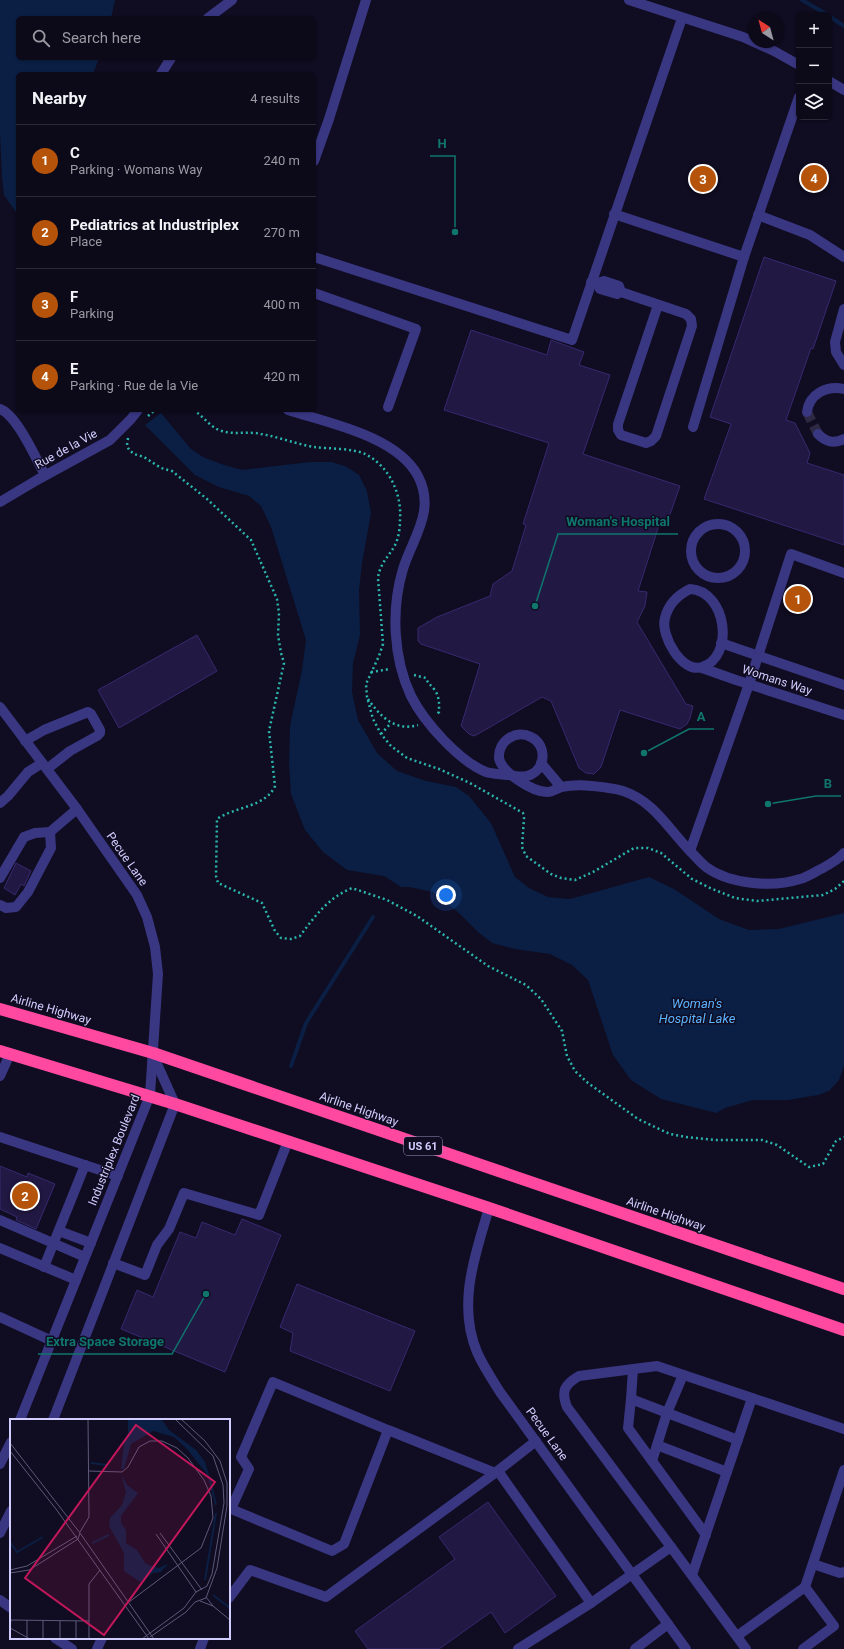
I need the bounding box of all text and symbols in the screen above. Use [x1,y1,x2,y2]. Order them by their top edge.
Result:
north arrow [748,12,784,48]
map controls [796,12,832,120]
button: + [796,12,832,48]
search box [16,16,316,60]
icon: search [30,27,52,49]
text: Search here [62,29,141,47]
button: − [796,48,832,84]
button: layers [796,84,832,120]
text: Nearby [32,88,87,108]
text: 4 results [250,91,300,106]
callout: H [430,131,455,156]
text: H [437,136,447,151]
text: C [70,144,80,162]
text: 1 [41,153,49,168]
text: 240 m [263,153,300,168]
text: Parking · Womans Way [70,162,202,177]
pin: 4 [801,163,827,193]
pin: 3 [690,164,716,194]
text: Pediatrics at Industriplex [70,216,239,234]
text: 2 [41,225,49,240]
text: 270 m [263,225,300,240]
text: Place [70,234,102,249]
text: F [70,288,78,306]
text: 3 [41,297,49,312]
text: 400 m [263,297,300,312]
text: Parking [70,306,114,321]
text: E [70,360,78,378]
text: 4 [41,369,49,384]
text: 420 m [263,369,300,384]
text: Parking · Rue de la Vie [70,378,198,393]
street label: Rue de la Vie [33,426,99,472]
callout: Woman's Hospital [558,509,678,534]
text: Woman's Hospital [566,514,670,529]
pin: 1 [785,584,811,614]
street label: Womans Way [740,662,814,698]
callout: A [689,704,714,729]
text: A [697,709,706,724]
callout: B [816,771,841,796]
text: B [824,776,832,791]
street label: Pecue Lane [103,830,151,888]
your location [436,885,456,905]
street label: Airline Highway [9,991,93,1027]
water label: Woman's Hospital Lake [659,996,736,1026]
street label: Airline Highway [318,1089,401,1129]
street label: Industriplex Boulevard [85,1092,143,1208]
road number: US 61 [404,1137,442,1155]
pin: 2 [12,1181,38,1211]
street label: Airline Highway [625,1194,708,1234]
callout: Extra Space Storage [38,1329,172,1354]
text: Extra Space Storage [46,1334,164,1349]
street label: Pecue Lane [523,1405,571,1463]
inset map [10,1419,230,1639]

